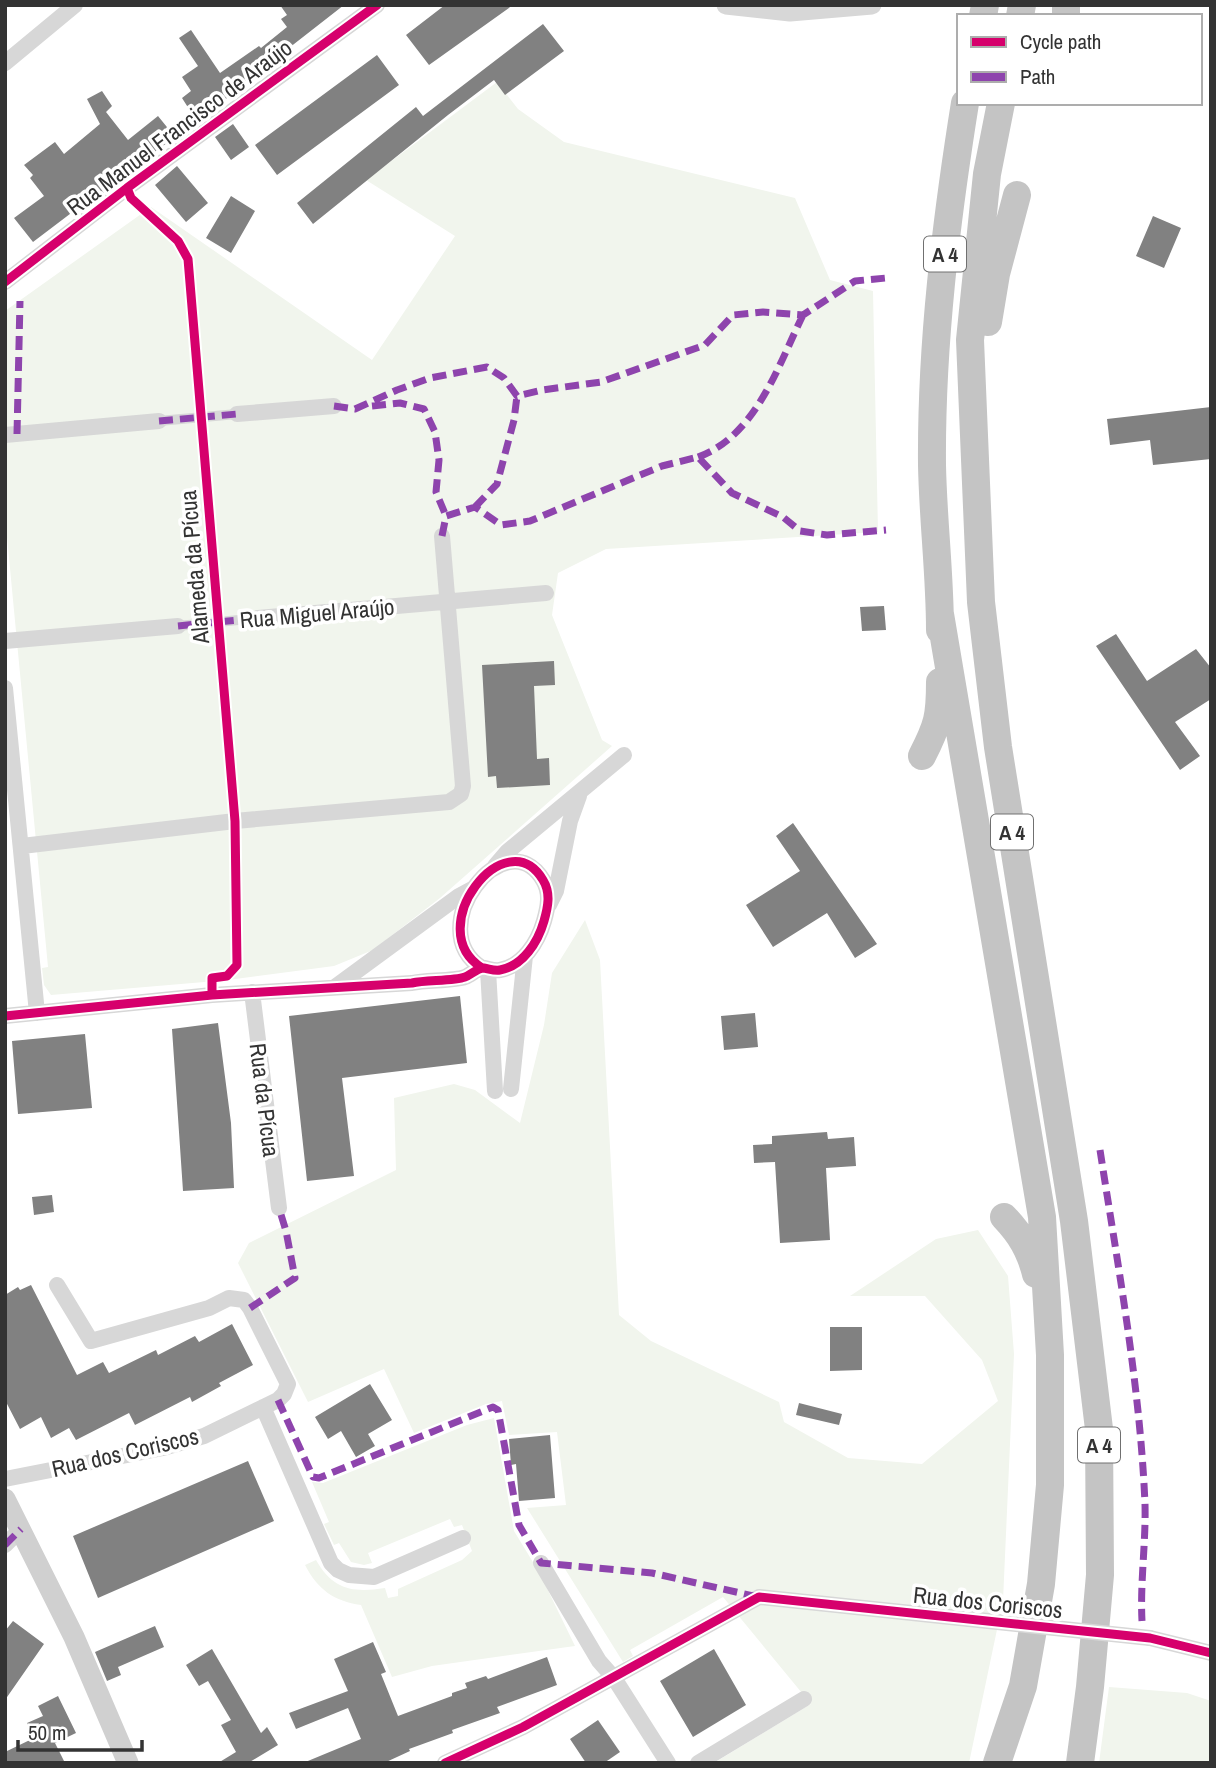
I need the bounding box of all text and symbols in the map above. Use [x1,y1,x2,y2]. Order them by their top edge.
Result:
legend [957,14,1202,105]
text: Cycle path [1020,27,1101,56]
street label: Rua Manuel Francisco de Araújo [60,32,298,222]
text: Path [1020,62,1055,91]
road number: A 4 [924,236,966,272]
street label: Alameda da Pícua [172,488,216,646]
street label: Rua Miguel Araújo [238,591,396,635]
road number: A 4 [991,814,1033,850]
street label: Rua da Pícua [243,1041,287,1159]
street label: Rua dos Coriscos [48,1420,202,1484]
road number: A 4 [1078,1428,1120,1462]
street label: Rua dos Coriscos [912,1579,1064,1625]
scale bar [18,1708,142,1752]
text: 50 m [28,1718,66,1747]

